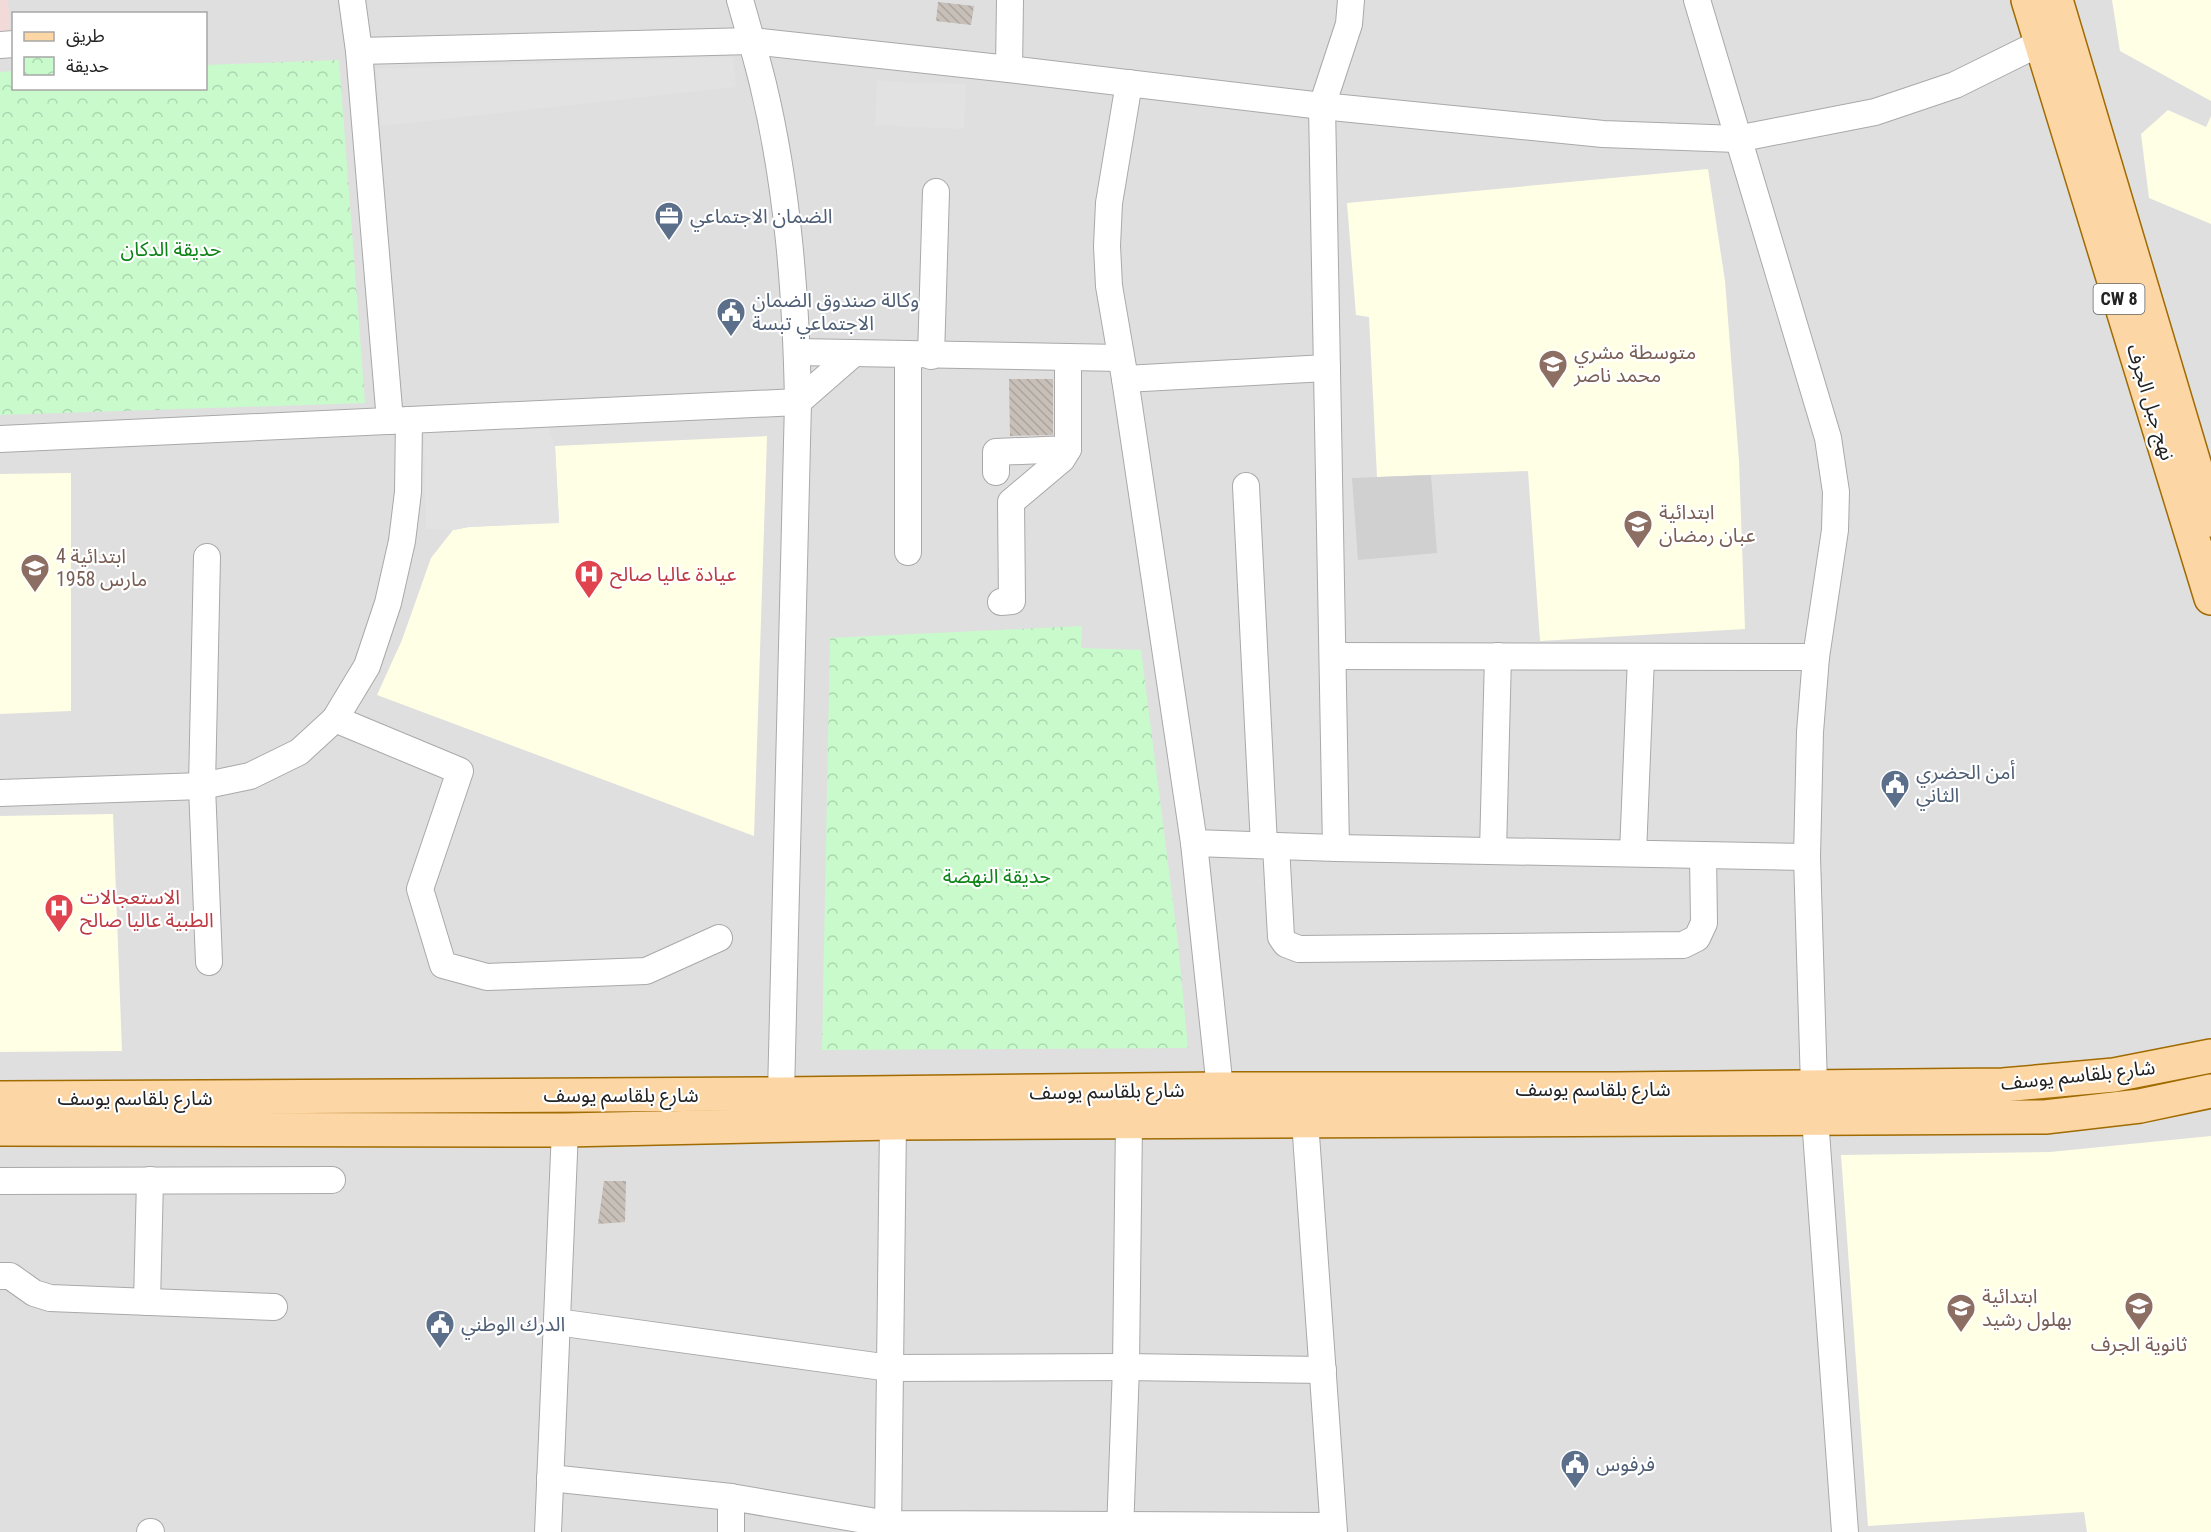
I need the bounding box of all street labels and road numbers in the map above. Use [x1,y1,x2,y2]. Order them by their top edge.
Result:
road number: CW 8 [2094,284,2144,314]
street label: نهج جبل الجرف [2119,341,2180,464]
street label: شارع بلقاسم يوسف [2000,1055,2157,1098]
street label: شارع بلقاسم يوسف [1515,1077,1671,1104]
street label: شارع بلقاسم يوسف [1029,1078,1185,1107]
street label: شارع بلقاسم يوسف [543,1083,699,1110]
street label: شارع بلقاسم يوسف [57,1086,213,1113]

